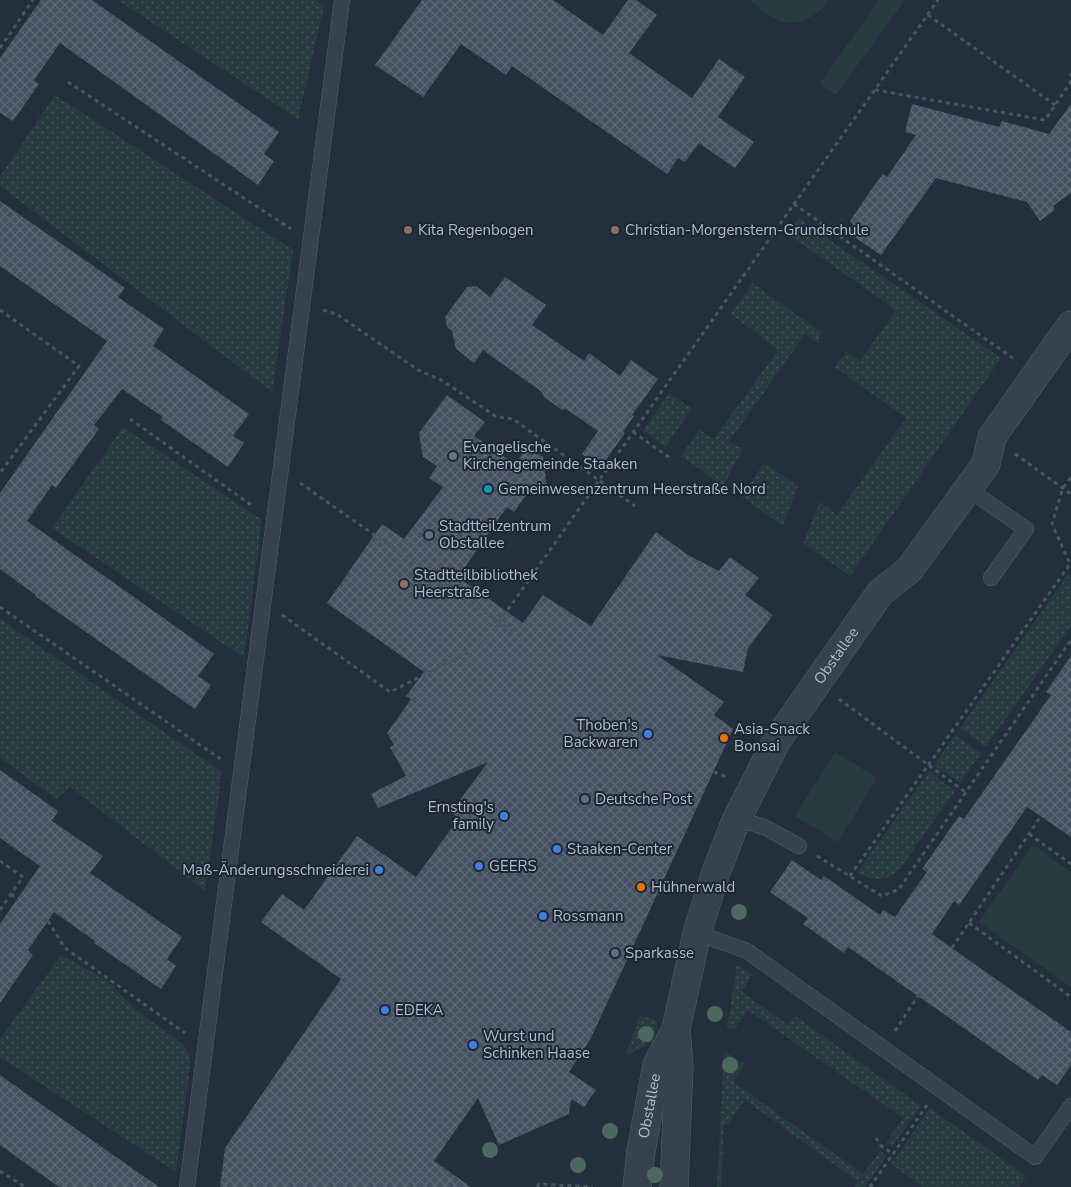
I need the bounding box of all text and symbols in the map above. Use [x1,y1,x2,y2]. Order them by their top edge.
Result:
place label: Kita Regenbogen [418,220,533,240]
place label: Christian-Morgenstern-Grundschule [625,220,869,240]
marker: Kita Regenbogen [402,224,414,236]
marker: Christian-Morgenstern-Grundschule [609,224,621,236]
place label: Evangelische Kirchengemeinde Staaken [463,437,637,474]
marker: Evangelische Kirchengemeinde Staaken [447,450,459,462]
place label: Gemeinwesenzentrum Heerstraße Nord [498,479,766,499]
marker: Gemeinwesenzentrum Heerstraße Nord [482,483,494,495]
place label: Stadtteilzentrum Obstallee [439,516,551,553]
marker: Stadtteilzentrum Obstallee [423,529,435,541]
place label: Stadtteilbibliothek Heerstraße [414,565,538,602]
marker: Stadtteilbibliothek Heerstraße [398,578,410,590]
street label: Obstallee [809,623,863,688]
place label: Thoben's Backwaren [564,715,638,752]
place label: Asia-Snack Bonsai [734,719,810,756]
marker: Thoben's Backwaren [642,728,654,740]
marker: Asia-Snack Bonsai [718,732,730,744]
place label: Deutsche Post [595,789,693,809]
marker: Deutsche Post [579,793,591,805]
place label: Ernsting's family [428,797,494,834]
marker: Ernsting's family [498,810,510,822]
place label: Staaken-Center [567,839,673,859]
marker: Staaken-Center [551,843,563,855]
place label: GEERS [489,856,537,876]
place label: Maß-Änderungsschneiderei [182,860,369,880]
marker: GEERS [473,860,485,872]
marker: Maß-Änderungsschneiderei [373,864,385,876]
place label: Hühnerwald [651,877,735,897]
marker: Hühnerwald [635,881,647,893]
place label: Rossmann [553,906,623,926]
marker: Rossmann [537,910,549,922]
place label: Sparkasse [625,943,694,963]
marker: Sparkasse [609,947,621,959]
place label: EDEKA [395,1000,444,1020]
marker: EDEKA [379,1004,391,1016]
place label: Wurst und Schinken Haase [483,1026,590,1063]
marker: Wurst und Schinken Haase [467,1039,479,1051]
street label: Obstallee [634,1072,665,1140]

